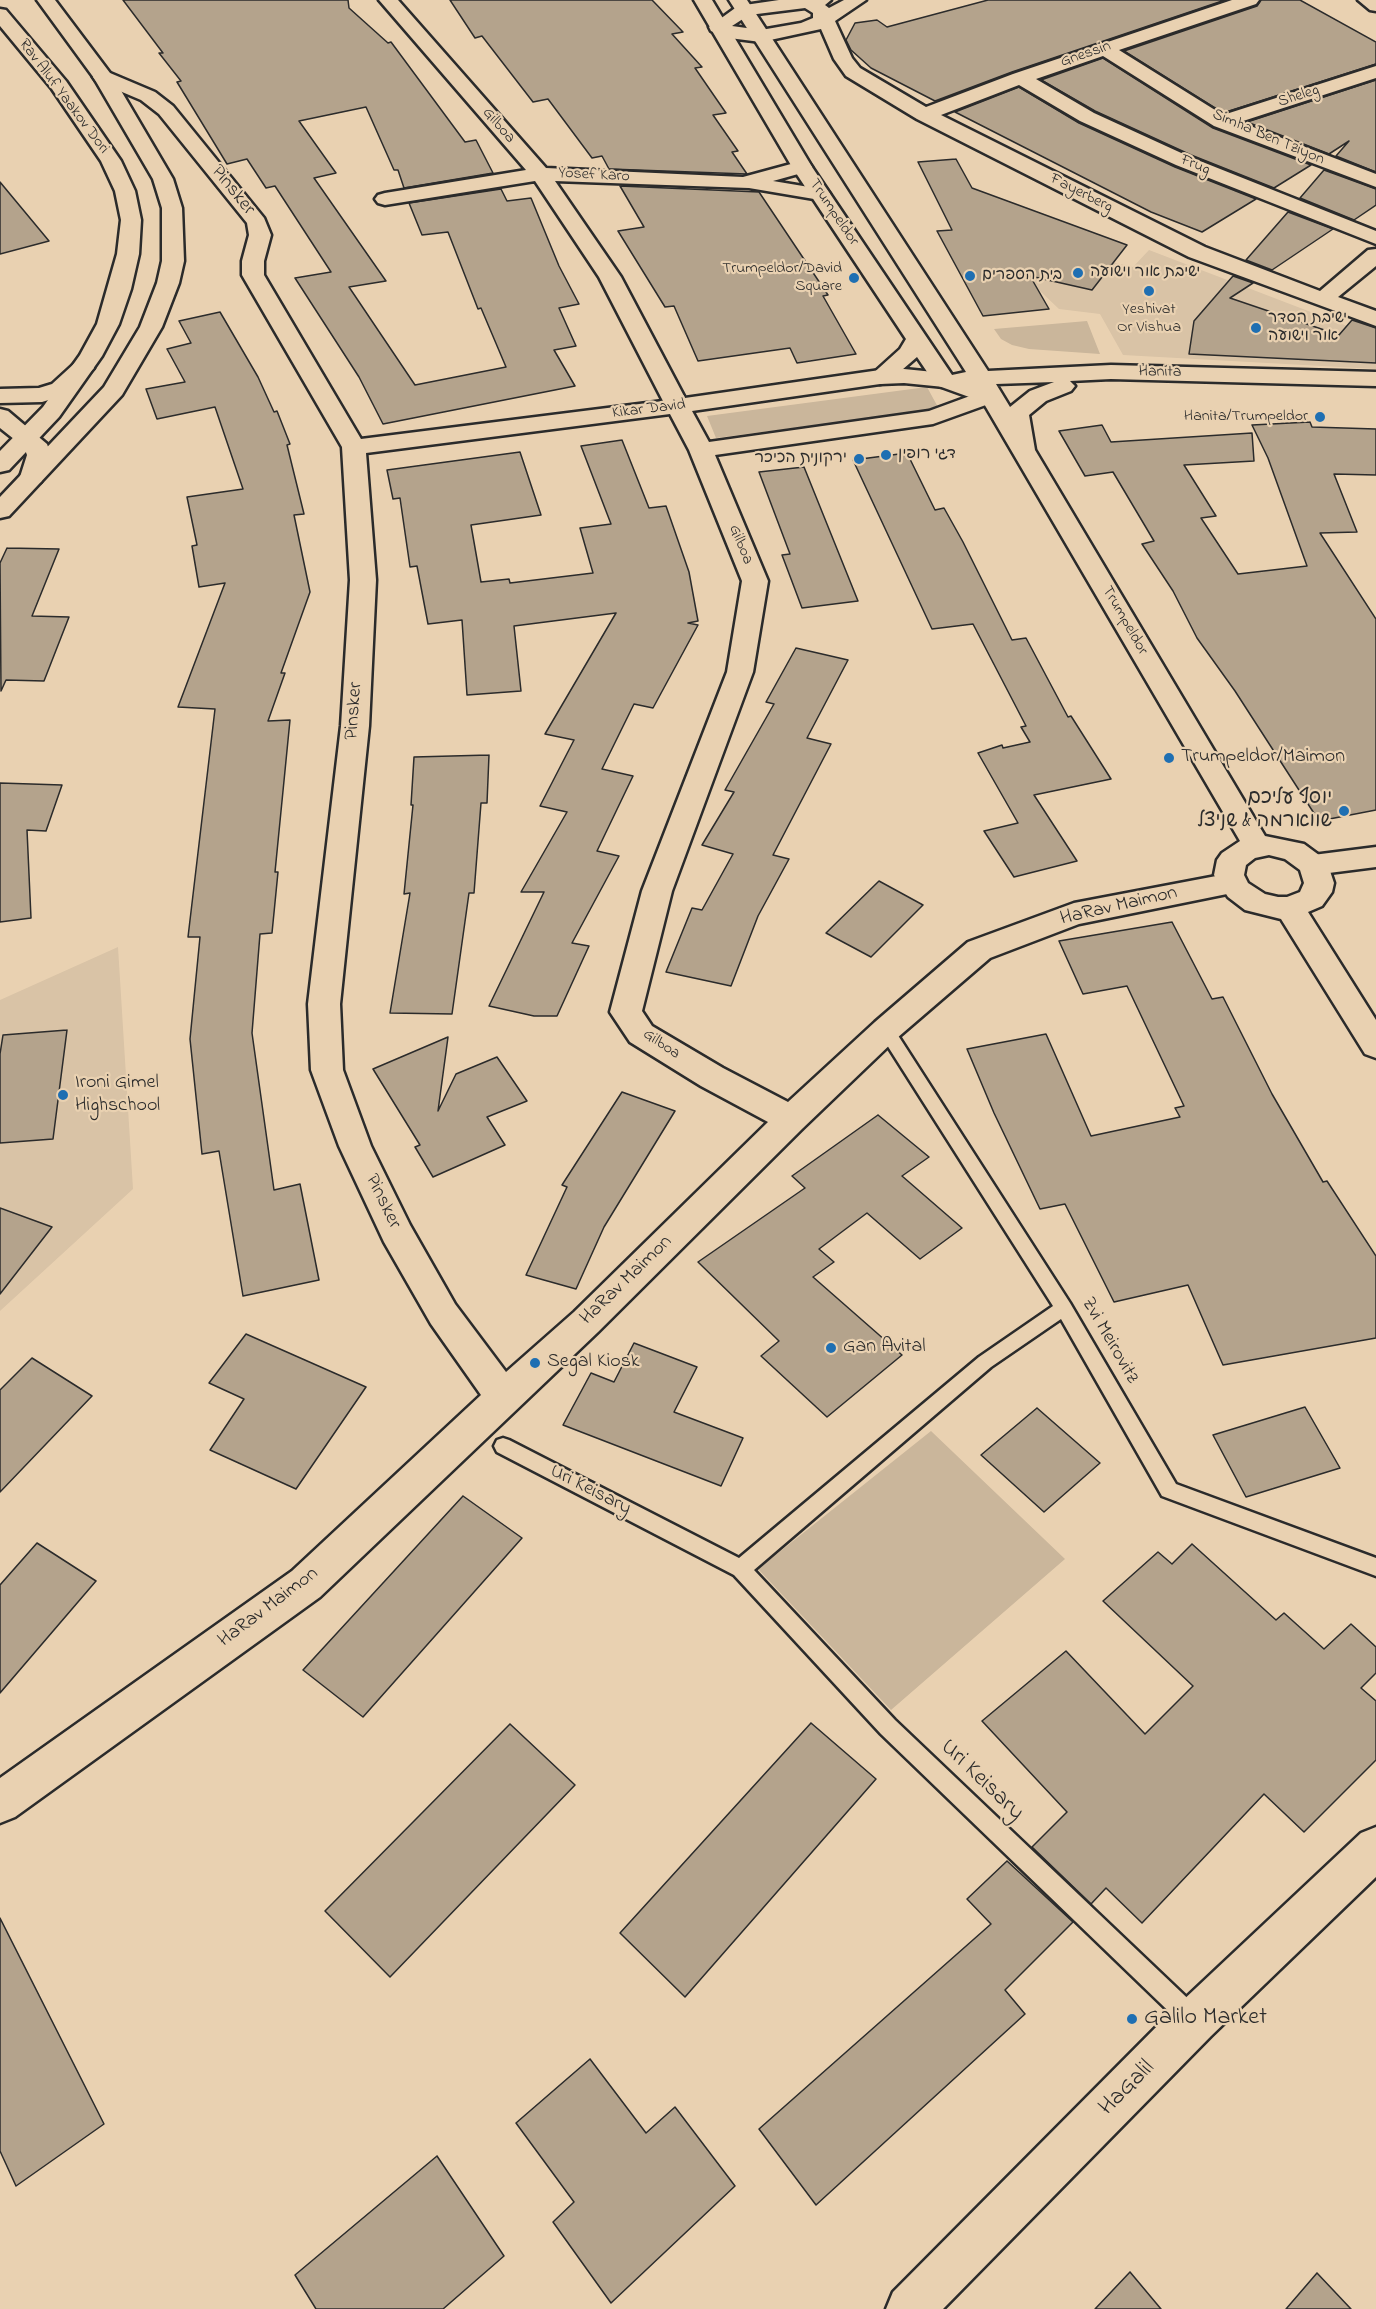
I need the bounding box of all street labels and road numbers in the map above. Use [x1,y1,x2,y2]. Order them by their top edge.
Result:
street label: Rav Aluf Yaakov Dori [14,36,112,158]
street label: Gnessin [1058,37,1114,73]
street label: Sheleg [1276,81,1322,113]
street label: Gilboa [477,104,519,148]
street label: Simha Ben Tziyon [1209,106,1327,170]
street label: Frug [1177,151,1213,181]
street label: Pinsker [204,161,260,221]
street label: Yosef Karo [558,165,630,187]
street label: Fayerberg [1046,170,1116,218]
street label: Trumpeldor [804,176,862,250]
street label: Hanita [1138,363,1182,383]
street label: Kikar David [611,396,687,424]
street label: Gilboa [723,522,757,568]
street label: Trumpeldor [1097,583,1151,659]
street label: Pinsker [341,681,369,741]
street label: HaRav Maimon [1058,882,1180,932]
street label: Gilboa [639,1026,683,1064]
street label: Pinsker [359,1171,405,1233]
street label: HaRav Maimon [576,1231,678,1331]
street label: Zvi Meirovitz [1075,1294,1143,1388]
street label: Uri Keisary [545,1460,635,1522]
street label: HaRav Maimon [214,1563,324,1653]
street label: Uri Keisary [933,1734,1029,1828]
street label: HaGalil [1094,2055,1162,2123]

